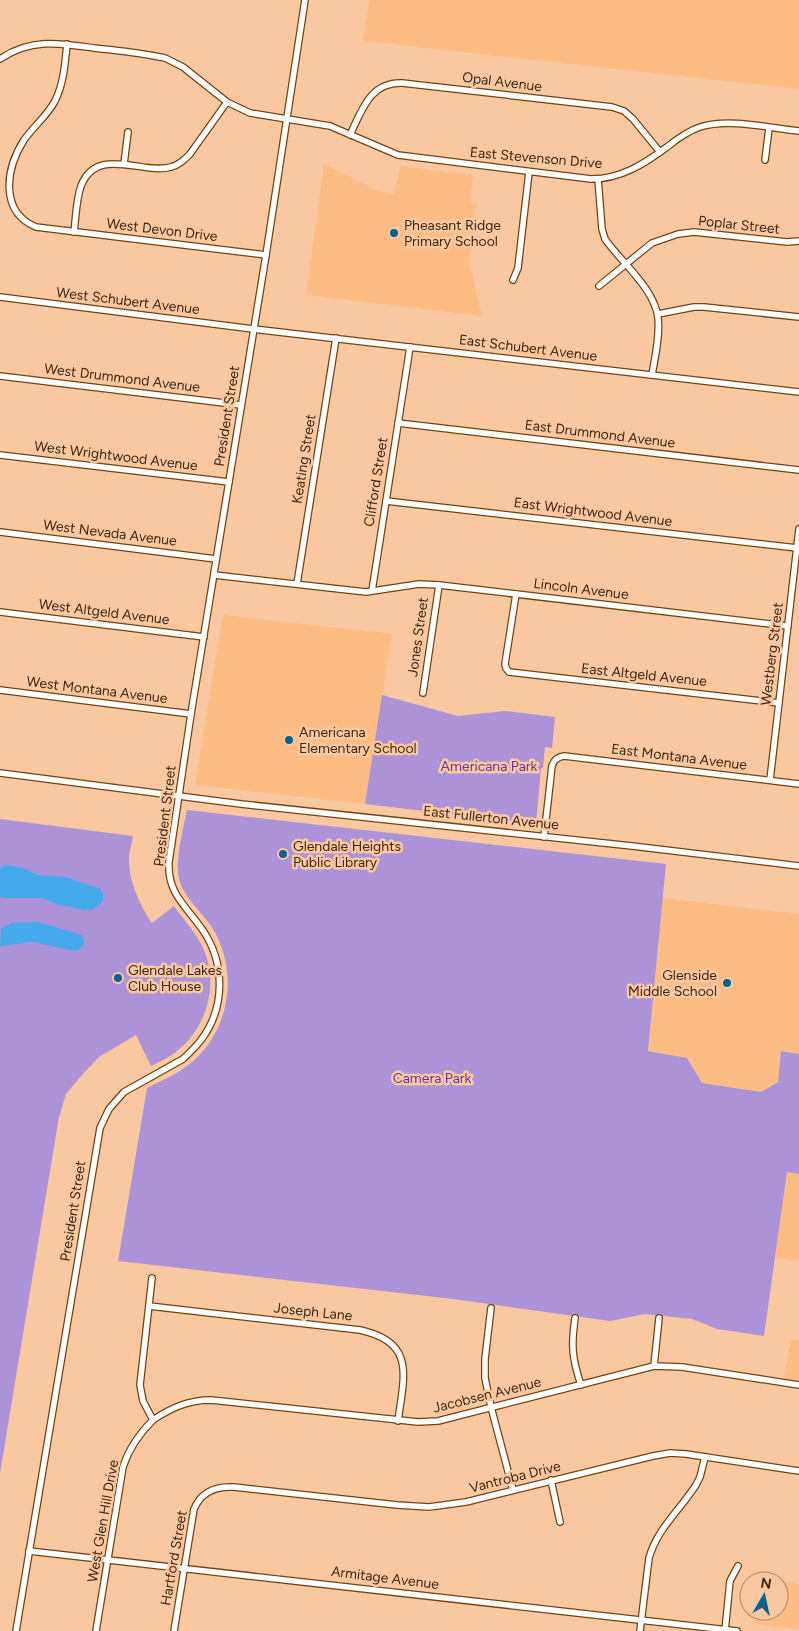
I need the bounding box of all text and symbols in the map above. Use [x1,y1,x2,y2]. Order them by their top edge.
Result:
street label: Opal Avenue [461,69,543,95]
street label: East Stevenson Drive [469,144,603,172]
street label: Poplar Street [697,212,781,238]
street label: West Devon Drive [105,215,219,245]
place label: Pheasant Ridge Primary School [404,217,501,250]
marker: Pheasant Ridge Primary School [388,227,400,239]
street label: West Schubert Avenue [55,284,201,318]
street label: East Schubert Avenue [458,331,598,365]
street label: West Drummond Avenue [43,360,201,396]
street label: President Street [211,364,243,468]
street label: Keating Street [289,413,319,505]
street label: East Drummond Avenue [524,416,677,452]
street label: Clifford Street [361,436,391,528]
street label: West Wrightwood Avenue [33,438,199,475]
street label: East Wrightwood Avenue [513,494,674,530]
street label: West Nevada Avenue [42,516,178,550]
street label: Lincoln Avenue [532,575,630,603]
street label: West Altgeld Avenue [38,596,171,628]
street label: Jones Street [404,596,432,678]
street label: Westberg Street [757,601,787,707]
street label: East Altgeld Avenue [580,660,708,690]
street label: West Montana Avenue [26,673,169,707]
place label: Americana Elementary School [299,724,417,757]
marker: Americana Elementary School [283,734,295,746]
street label: East Montana Avenue [610,740,748,774]
park label: Americana Park [441,758,538,775]
street label: President Street [150,764,180,868]
street label: East Fullerton Avenue [422,802,560,834]
place label: Glendale Heights Public Library [293,838,401,871]
marker: Glendale Heights Public Library [277,848,289,860]
place label: Glendale Lakes Club House [128,962,222,995]
place label: Glenside Middle School [628,967,717,1000]
marker: Glendale Lakes Club House [112,972,124,984]
marker: Glenside Middle School [721,977,733,989]
park label: Camera Park [393,1070,472,1087]
street label: President Street [57,1159,89,1263]
street label: Joseph Lane [273,1299,353,1325]
street label: Jacobsen Avenue [431,1373,543,1417]
street label: Vantroba Drive [468,1457,563,1497]
street label: West Glen Hill Drive [84,1458,122,1584]
street label: Hartford Street [157,1509,191,1607]
street label: Armitage Avenue [330,1563,440,1593]
north arrow [739,1571,789,1621]
text: N [759,1574,773,1593]

